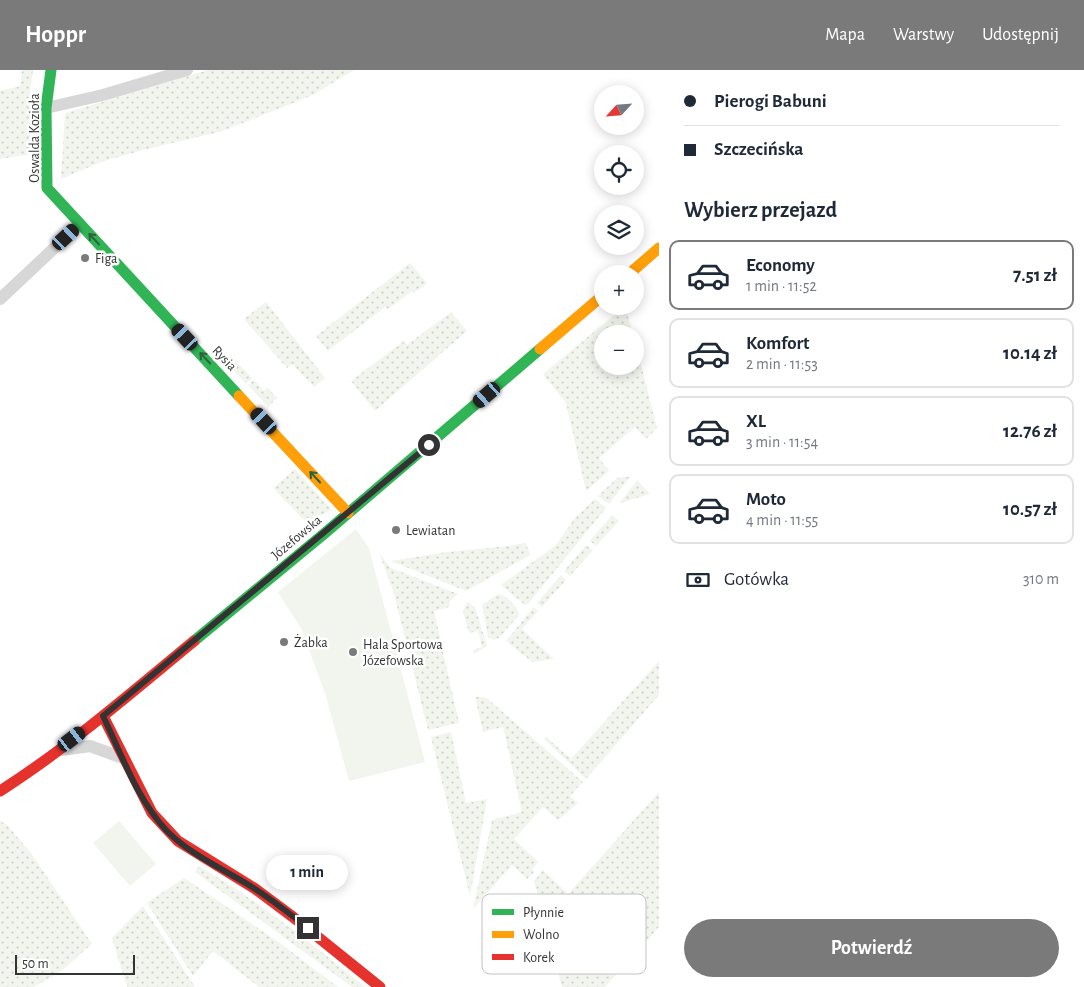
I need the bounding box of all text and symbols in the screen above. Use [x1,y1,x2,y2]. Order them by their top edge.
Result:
text: Hoppr [25,23,86,47]
text: Mapa [825,26,865,44]
text: Warstwy [893,26,954,44]
text: Udostępnij [982,26,1059,44]
north arrow [594,85,644,135]
map controls [594,85,644,375]
text: Pierogi Babuni [714,92,827,111]
street label: Oswalda Kozioła [28,93,42,183]
text: Szczecińska [714,140,803,159]
button: locate [594,145,644,195]
text: Wybierz przejazd [684,199,837,221]
button: layers [594,205,644,255]
car [49,221,82,253]
one-way arrow [88,232,100,245]
marker: Figa [79,252,91,264]
place label: Figa [95,252,118,266]
icon: car [686,253,731,298]
text: Economy [746,256,815,275]
button: + [594,265,644,315]
text: 7.51 zł [1013,266,1057,285]
text: 1 min · 11:52 [746,278,817,294]
car [169,321,200,353]
button: − [594,325,644,375]
icon: car [686,331,731,376]
text: Komfort [746,334,810,353]
street label: Rysia [209,343,239,374]
text: 10.14 zł [1003,344,1057,363]
one-way arrow [199,352,211,364]
text: 2 min · 11:53 [746,356,818,372]
car [470,379,503,411]
car [248,405,279,437]
icon: car [686,409,731,454]
text: XL [746,412,766,431]
text: 12.76 zł [1003,422,1057,441]
route start [418,434,440,456]
text: 3 min · 11:54 [746,434,818,450]
one-way arrow [309,471,321,483]
icon: car [686,487,731,532]
text: Moto [746,490,786,509]
text: 10.57 zł [1003,500,1057,519]
text: 4 min · 11:55 [746,512,818,528]
street label: Józefowska [269,513,325,563]
marker: Lewiatan [390,524,402,536]
place label: Lewiatan [406,524,455,538]
icon: cash [684,566,712,594]
text: Gotówka [724,570,789,589]
text: 310 m [1023,571,1059,587]
place label: Żabka [294,633,328,650]
marker: Żabka [278,636,290,648]
place label: Hala Sportowa Józefowska [363,638,443,668]
marker: Hala Sportowa Józefowska [347,646,359,658]
car [55,724,88,754]
callout: 1 min [267,856,349,890]
text: 1 min [290,864,324,880]
legend [482,894,646,974]
text: Płynnie [523,906,564,920]
route end [297,917,319,939]
button: Potwierdź [684,919,1059,977]
text: Wolno [523,928,559,942]
text: Korek [523,951,555,965]
scale bar [15,952,135,975]
text: 50 m [22,957,49,971]

